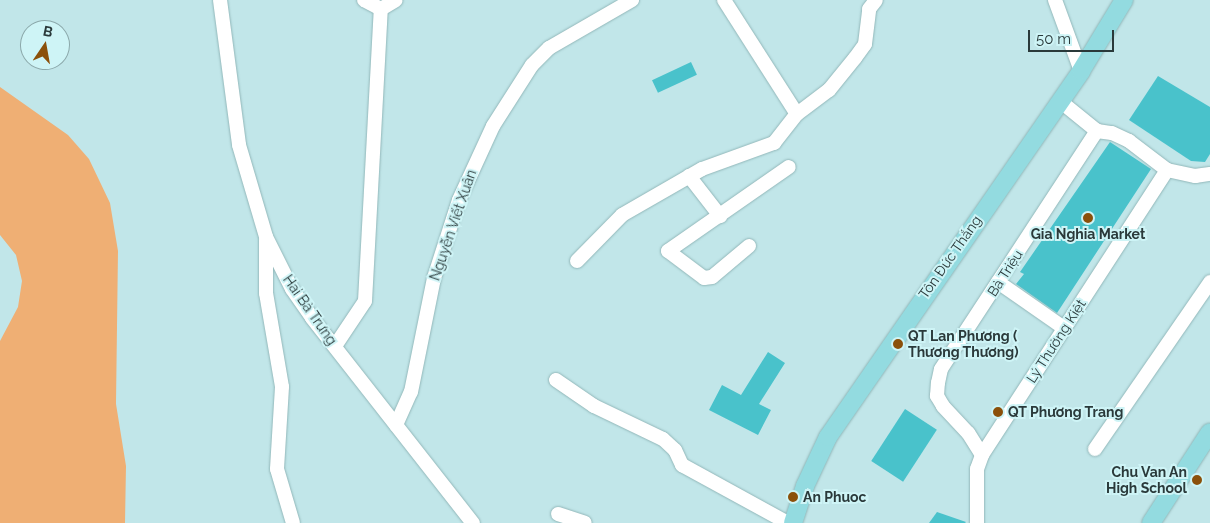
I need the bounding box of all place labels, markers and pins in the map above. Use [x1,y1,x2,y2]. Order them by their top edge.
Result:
marker: Gia Nghia Market [1082,212,1094,224]
place label: Gia Nghia Market [1031,226,1145,242]
place label: QT Lan Phương ( Thương Thương) [908,328,1019,361]
marker: QT Lan Phương ( Thương Thương) [892,338,904,350]
place label: QT Phương Trang [1008,404,1124,420]
marker: QT Phương Trang [992,406,1004,418]
place label: Chu Van An High School [1106,464,1187,497]
marker: Chu Van An High School [1191,474,1203,486]
place label: An Phuoc [803,489,866,505]
marker: An Phuoc [787,491,799,503]

